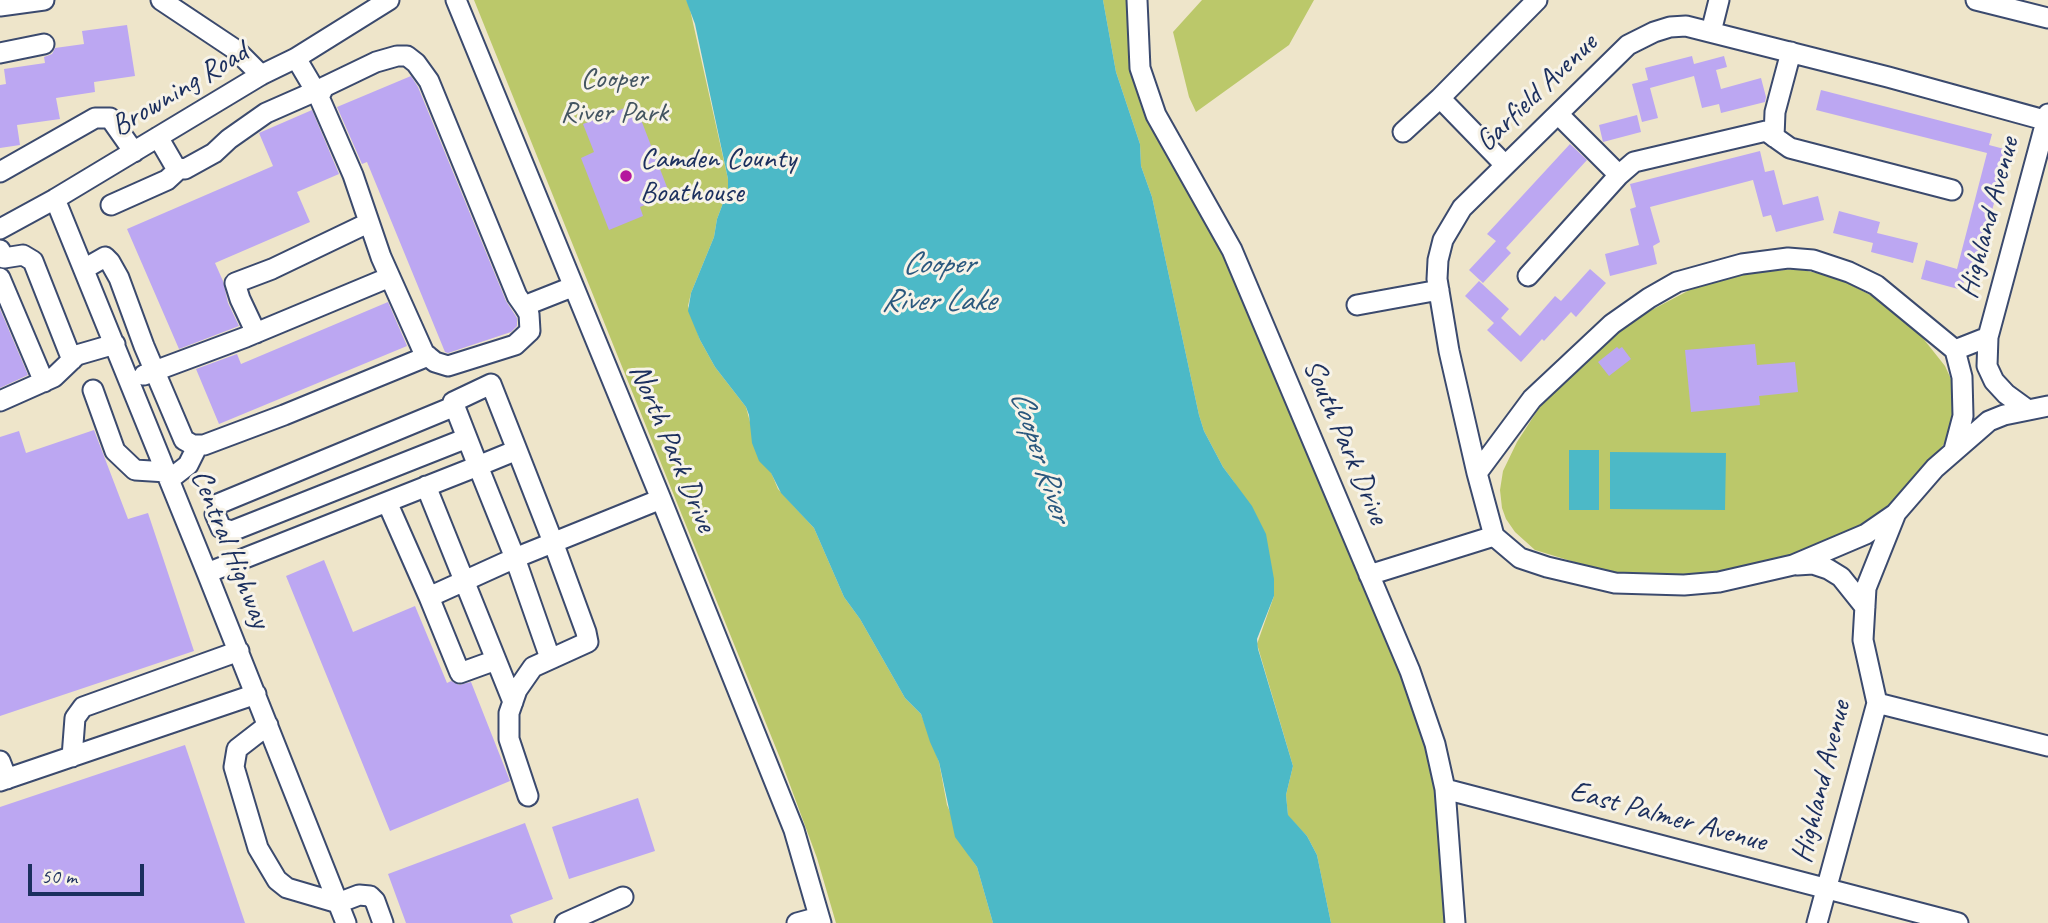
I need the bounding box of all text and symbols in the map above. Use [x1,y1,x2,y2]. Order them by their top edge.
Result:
street label: Garfield Avenue [1469,26,1605,160]
street label: Browning Road [105,35,255,145]
park label: Cooper River Park [560,61,668,132]
street label: Highland Avenue [1950,133,2028,303]
place label: Camden County Boathouse [640,141,796,212]
marker: Camden County Boathouse [618,168,634,184]
water label: Cooper River Lake [881,246,995,321]
street label: South Park Drive [1294,354,1396,530]
street label: North Park Drive [620,359,724,537]
water label: Cooper River [1001,386,1079,526]
street label: Central Highway [182,465,278,633]
street label: Highland Avenue [1784,697,1860,867]
street label: East Palmer Avenue [1566,773,1770,861]
scale bar [32,850,147,894]
text: 50 m [41,863,77,889]

